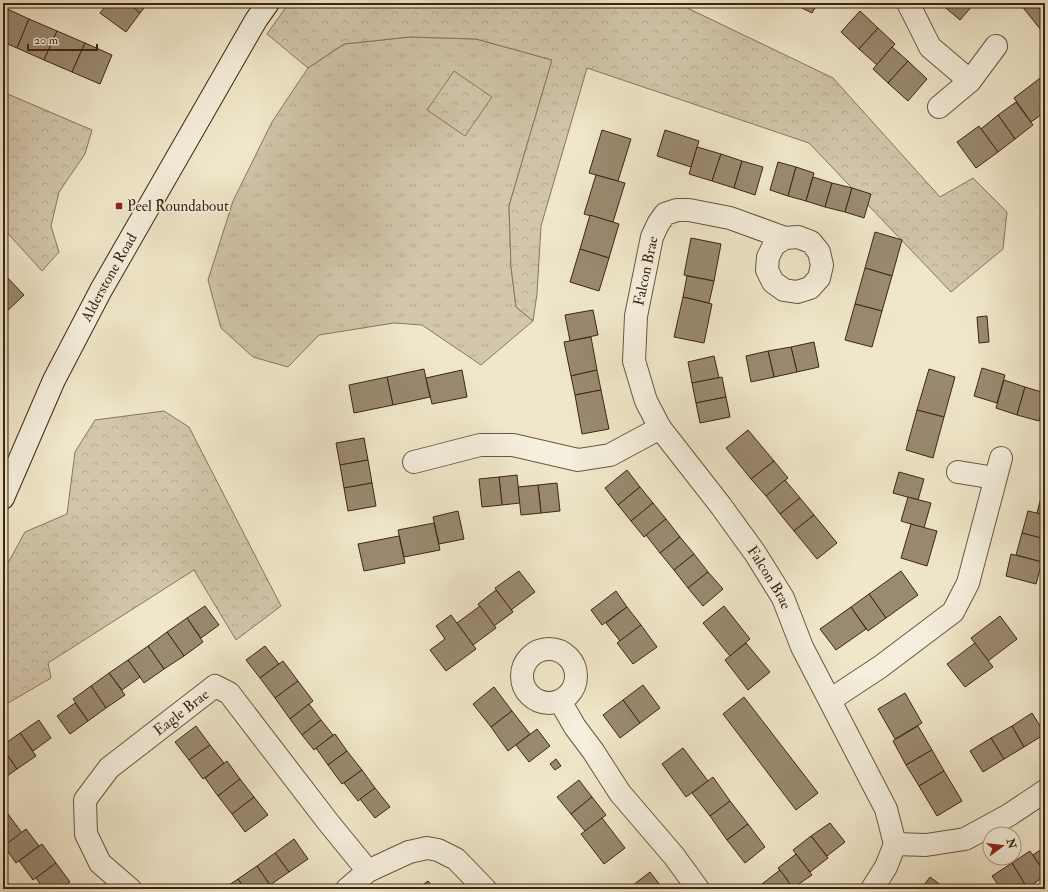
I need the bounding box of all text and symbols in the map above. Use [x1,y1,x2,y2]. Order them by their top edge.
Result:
scale bar [28,26,97,52]
text: 20 m [34,33,59,48]
place label: Peel Roundabout [127,197,229,216]
marker: Peel Roundabout [114,201,124,211]
street label: Alderstone Road [76,229,141,326]
street label: Falcon Brae [629,234,663,308]
street label: Falcon Brae [743,542,796,612]
street label: Eagle Brae [149,685,213,740]
north arrow [982,826,1022,866]
text: N [1003,836,1019,851]

